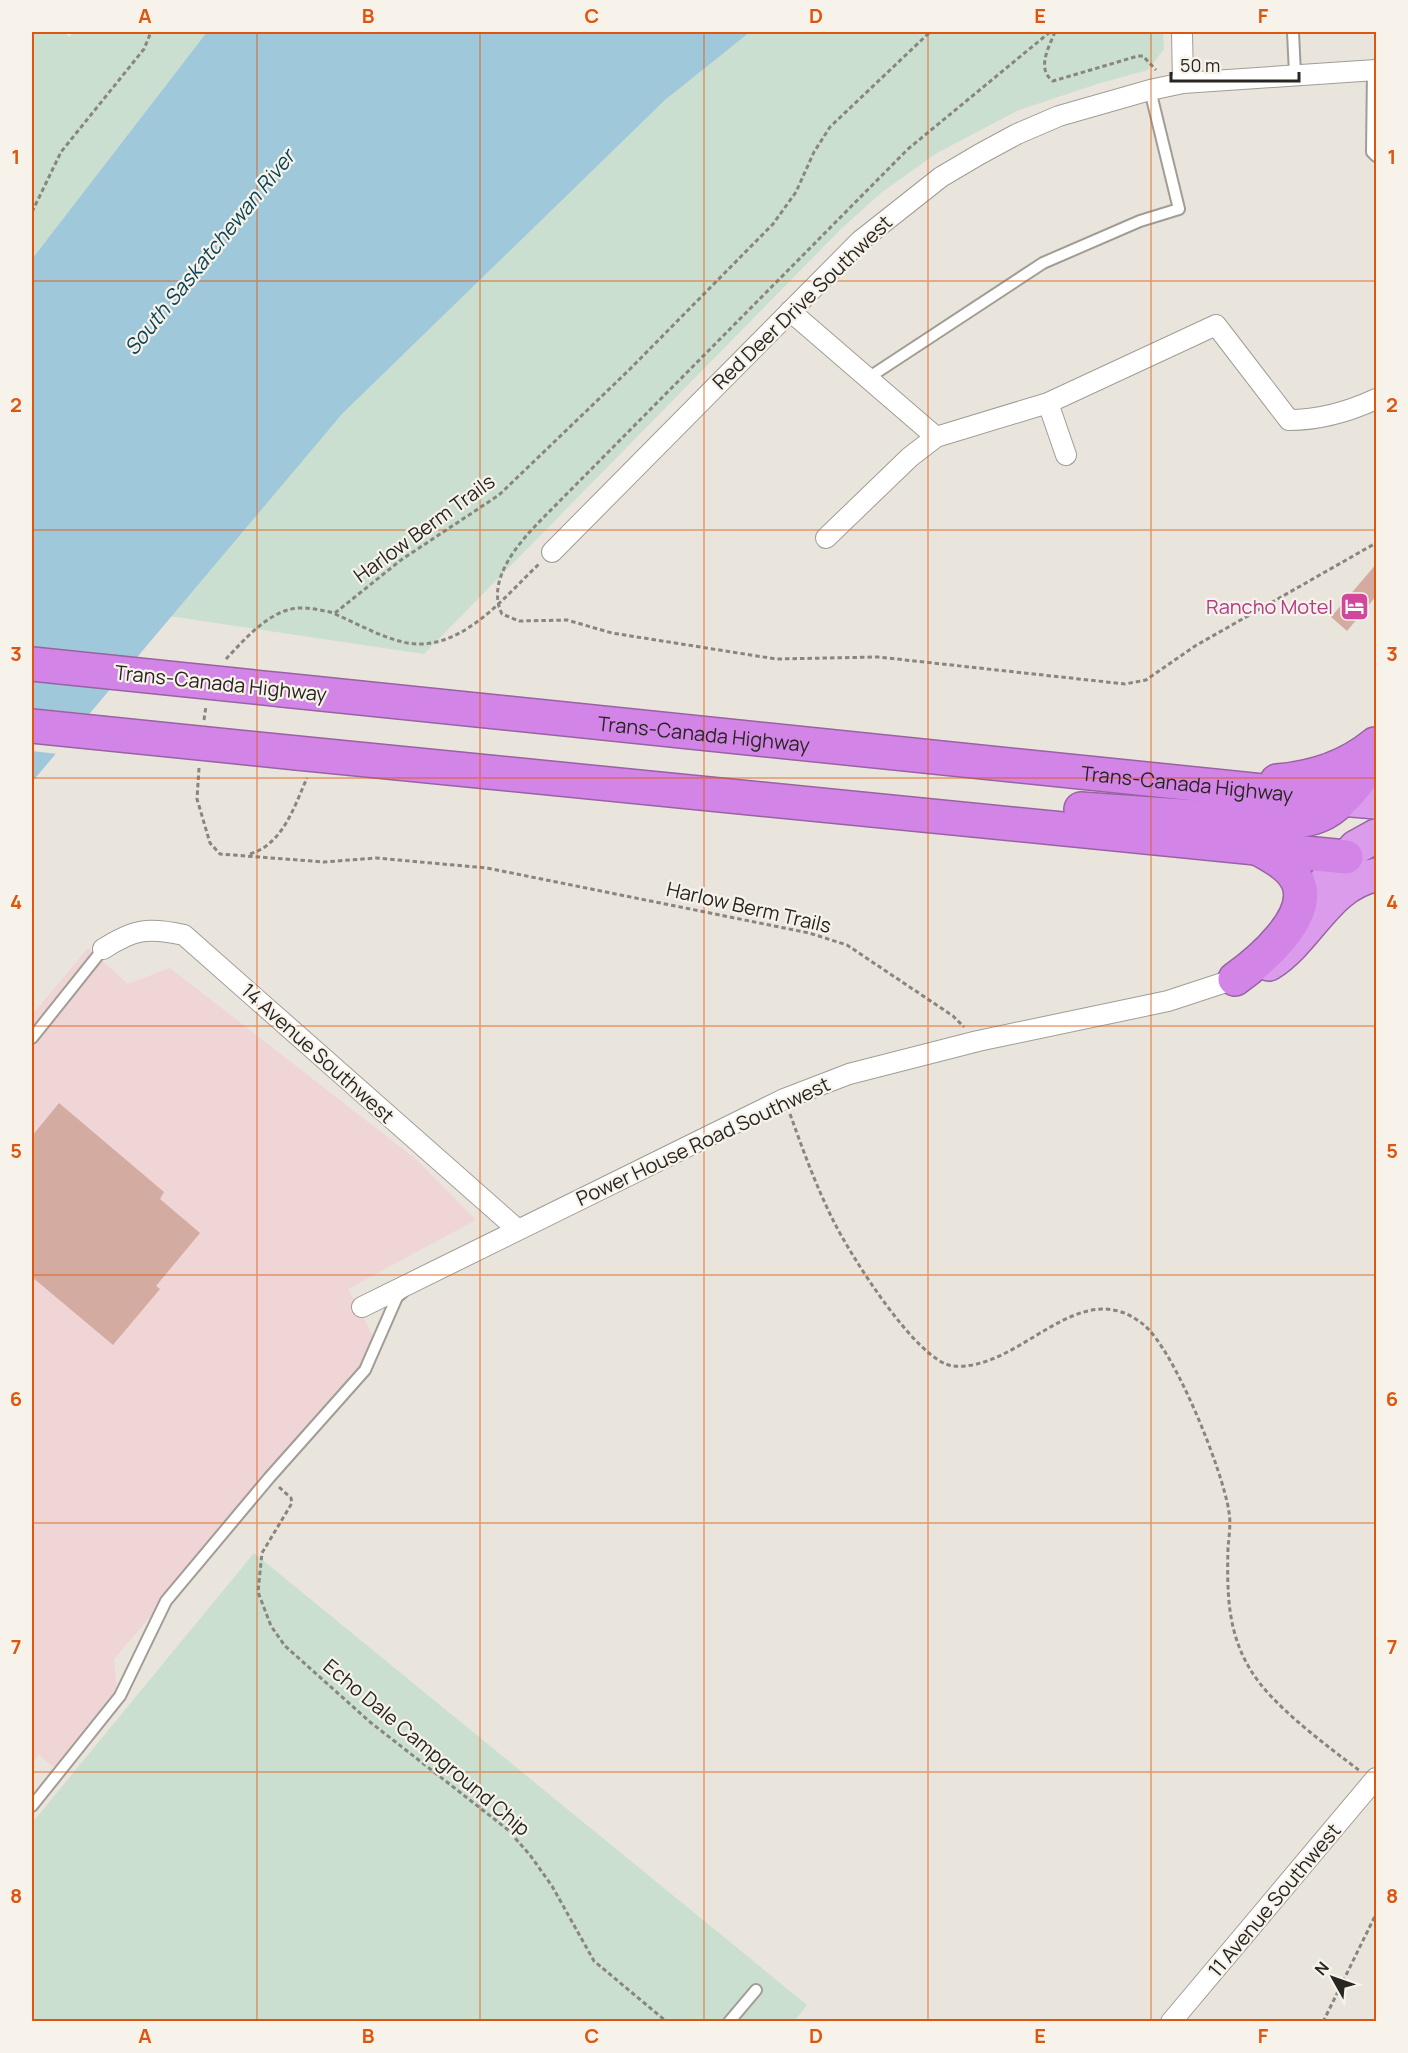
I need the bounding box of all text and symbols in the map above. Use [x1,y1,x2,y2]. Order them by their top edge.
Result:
text: A [138,2,152,29]
text: B [362,2,375,29]
text: C [585,2,599,29]
text: D [809,2,823,29]
text: E [1034,2,1046,29]
text: F [1258,2,1269,29]
scale bar [1171,45,1298,83]
text: 50 m [1180,53,1220,77]
water label: South Saskatchewan River [117,142,302,361]
text: 1 [12,143,20,170]
text: 1 [1388,143,1396,170]
street label: Red Deer Drive Southwest [706,209,898,395]
text: 2 [10,391,22,418]
text: 2 [1386,391,1398,418]
street label: Harlow Berm Trails [348,468,500,588]
hotel icon: Rancho Motel [1338,590,1370,622]
place label: Rancho Motel [1206,593,1333,620]
text: 3 [10,640,22,667]
text: 3 [1386,640,1398,667]
street label: Trans-Canada Highway [114,658,329,708]
street label: Trans-Canada Highway [596,709,812,758]
street label: Trans-Canada Highway [1080,759,1295,808]
street label: Harlow Berm Trails [664,875,834,939]
text: 4 [10,888,22,915]
text: 4 [1386,888,1398,915]
street label: 14 Avenue Southwest [236,977,400,1129]
street label: Power House Road Southwest [572,1070,834,1212]
text: 5 [10,1137,22,1164]
text: 5 [1386,1137,1398,1164]
text: 6 [10,1385,22,1412]
text: 6 [1386,1385,1398,1412]
text: 7 [11,1633,21,1660]
text: 7 [1387,1633,1397,1660]
street label: Echo Dale Campground Chip [318,1652,536,1842]
street label: 11 Avenue Southwest [1202,1817,1346,1983]
text: 8 [10,1882,22,1909]
text: 8 [1386,1882,1398,1909]
north arrow [1303,1948,1363,2008]
text: N [1309,1957,1334,1980]
text: A [138,2022,152,2049]
text: B [362,2022,375,2049]
text: C [585,2022,599,2049]
text: D [809,2022,823,2049]
text: E [1034,2022,1046,2049]
text: F [1258,2022,1269,2049]

